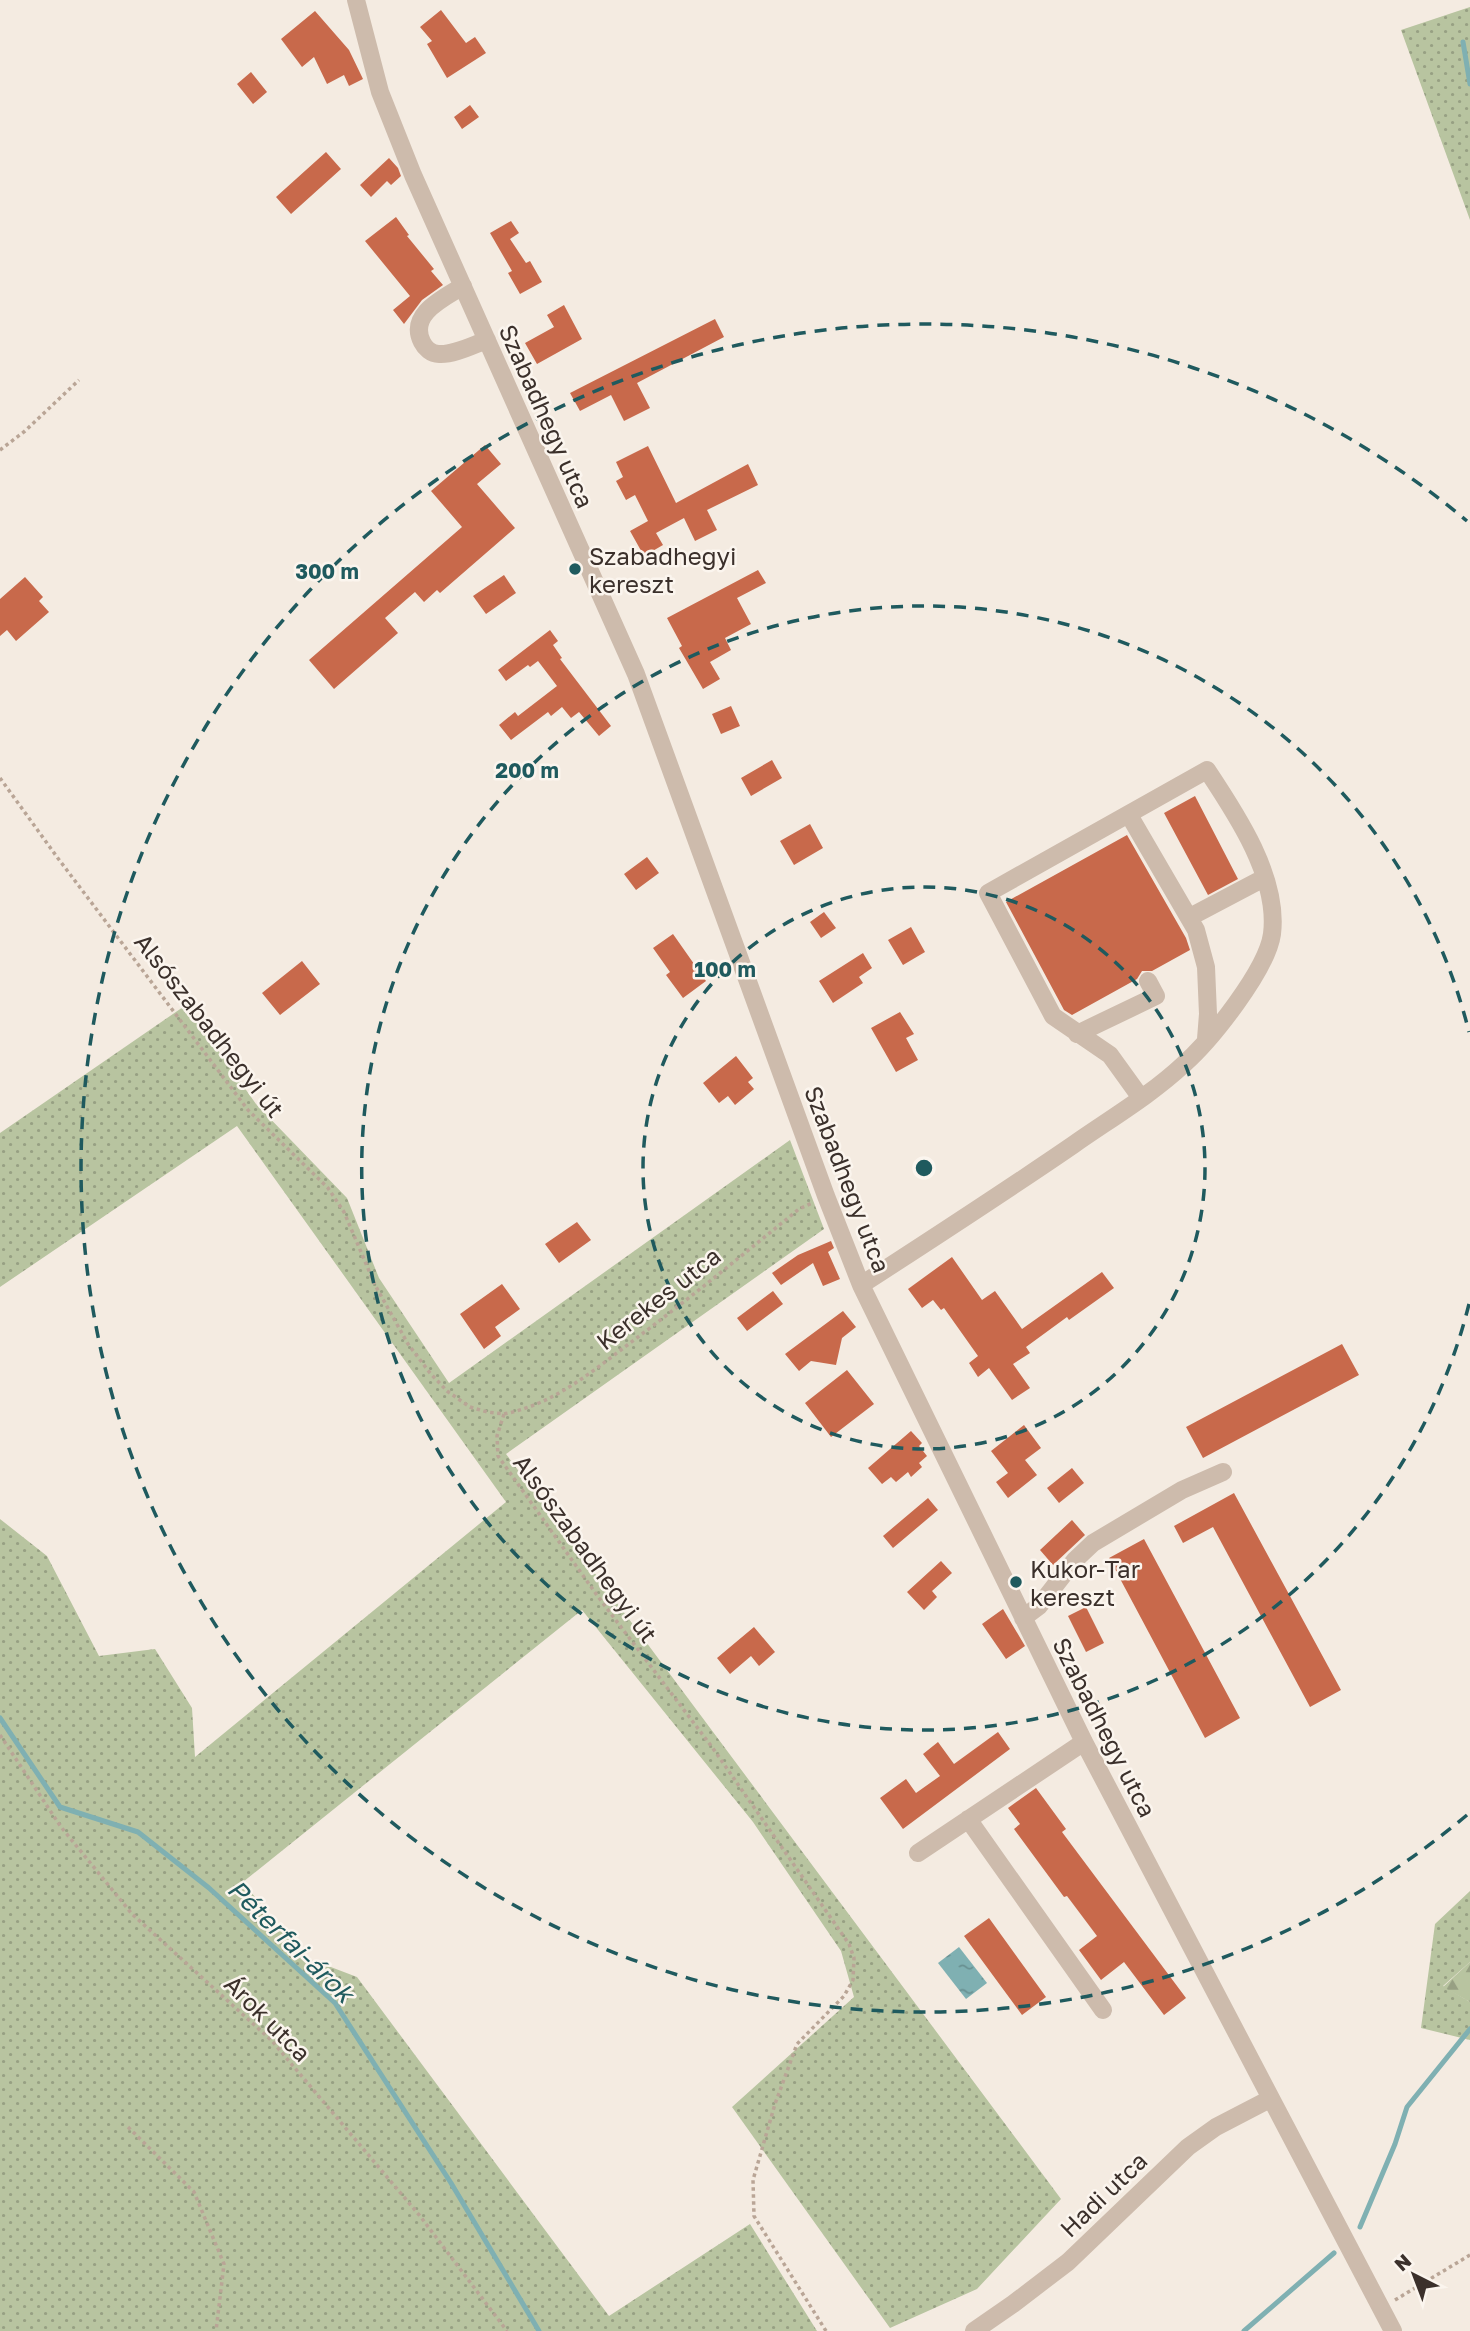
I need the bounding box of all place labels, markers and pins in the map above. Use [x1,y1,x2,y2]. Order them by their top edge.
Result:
place label: Szabadhegyi kereszt [589,541,736,598]
marker: Szabadhegyi kereszt [567,561,583,577]
centre of rings [912,1156,936,1180]
place label: Kukor-Tar kereszt [1030,1554,1140,1611]
marker: Kukor-Tar kereszt [1008,1574,1024,1590]

